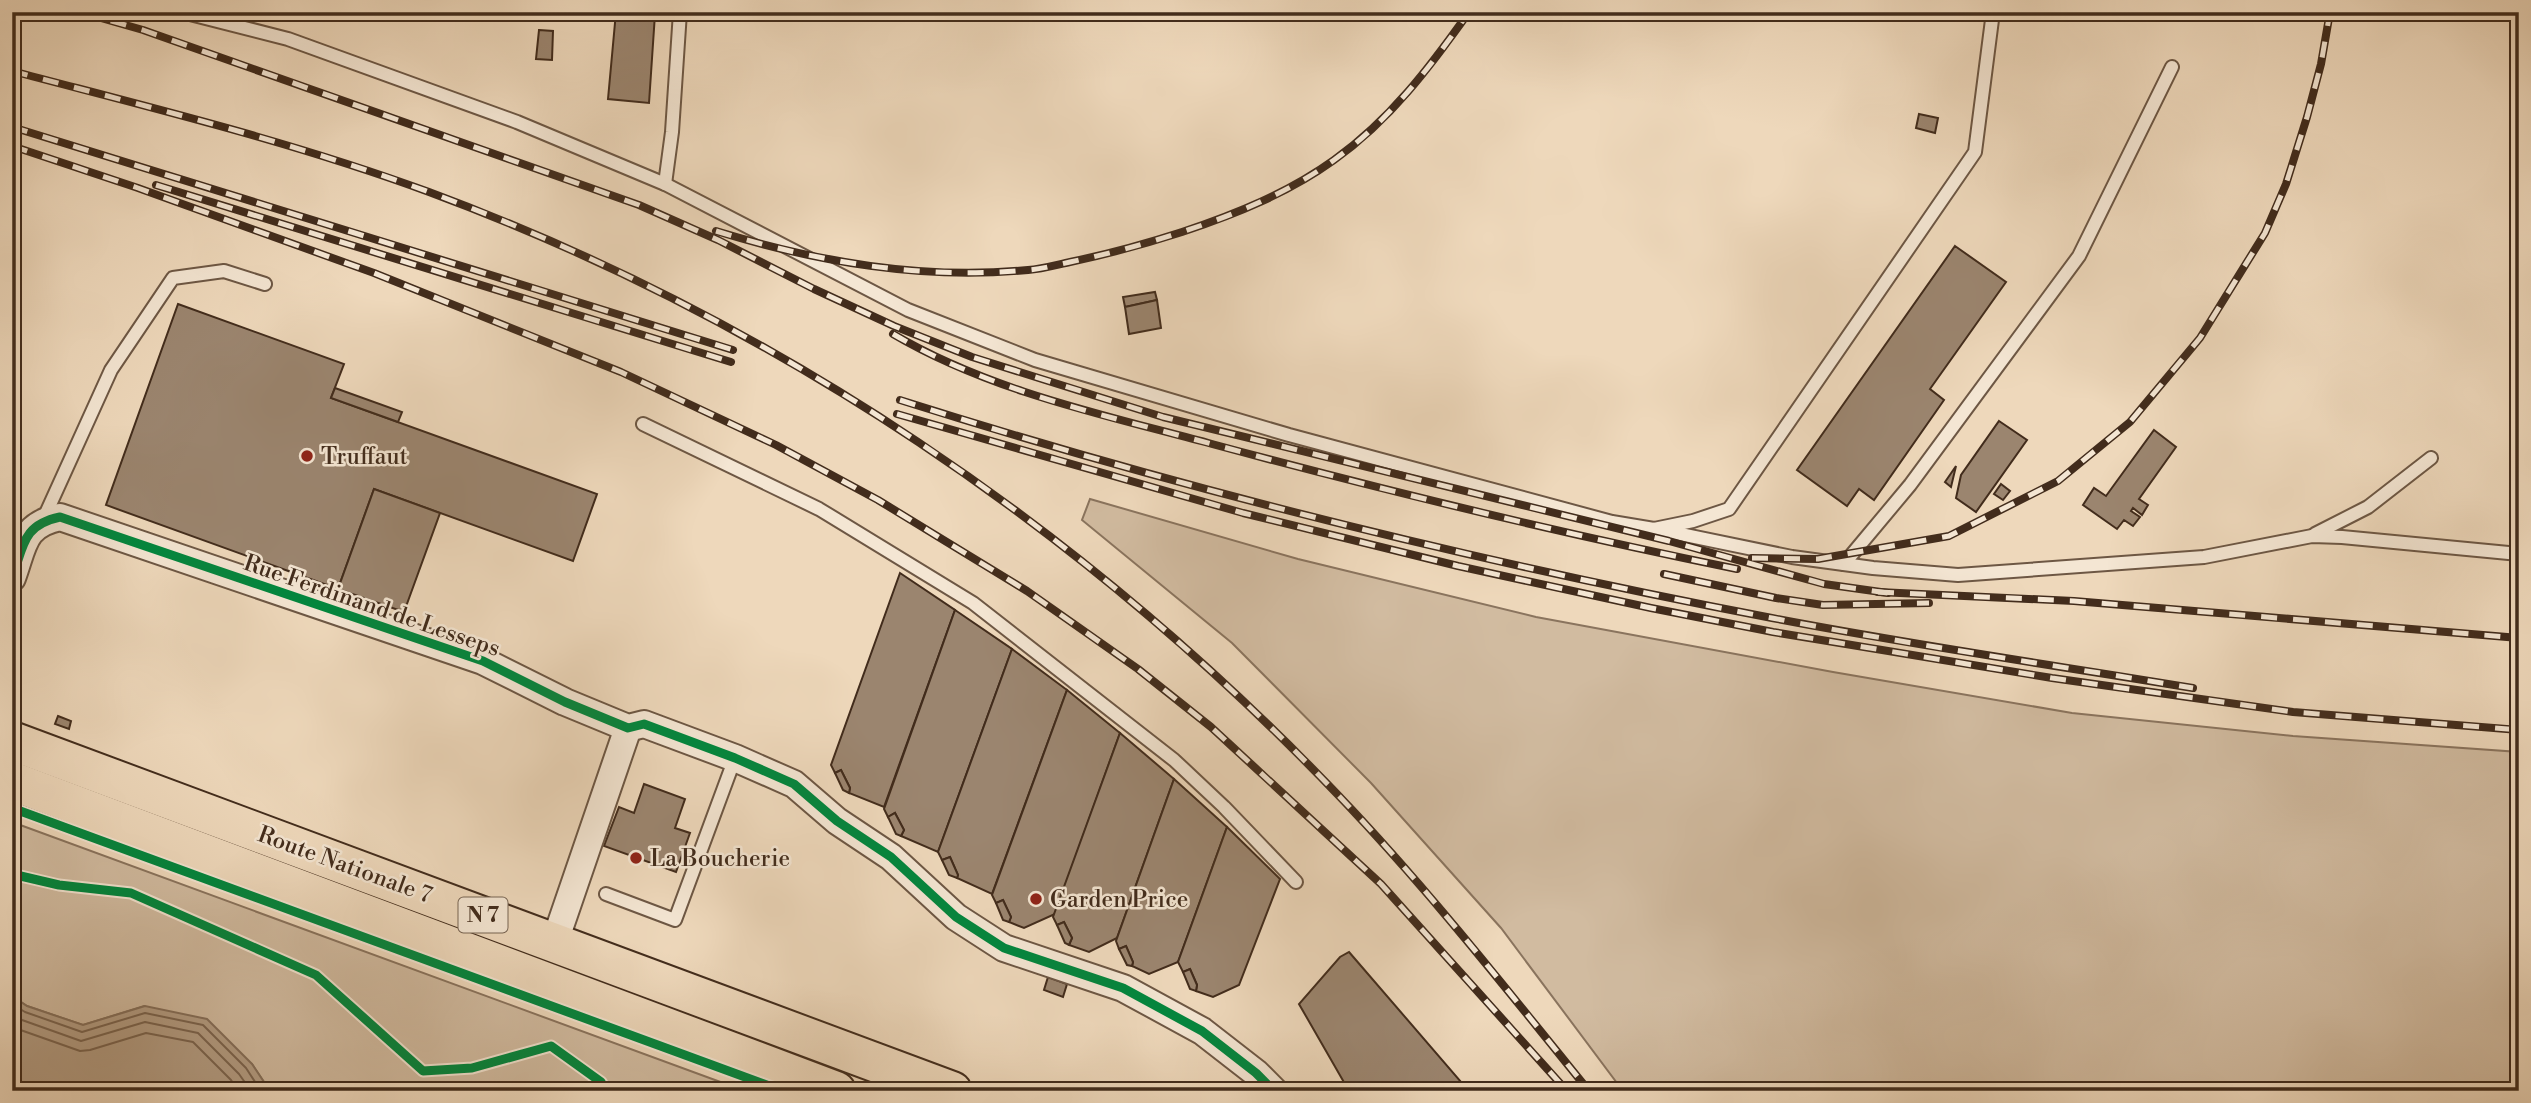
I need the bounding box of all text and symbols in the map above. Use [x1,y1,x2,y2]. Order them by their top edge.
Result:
place label: Truffaut [321,443,408,471]
marker: Truffaut [299,448,315,464]
street label: Rue Ferdinand de Lesseps [240,549,504,663]
street label: Route Nationale 7 [254,820,436,910]
place label: La Boucherie [650,845,790,873]
marker: La Boucherie [628,850,644,866]
place label: Garden Price [1050,886,1188,914]
marker: Garden Price [1028,891,1044,907]
road number: N 7 [458,898,508,932]

